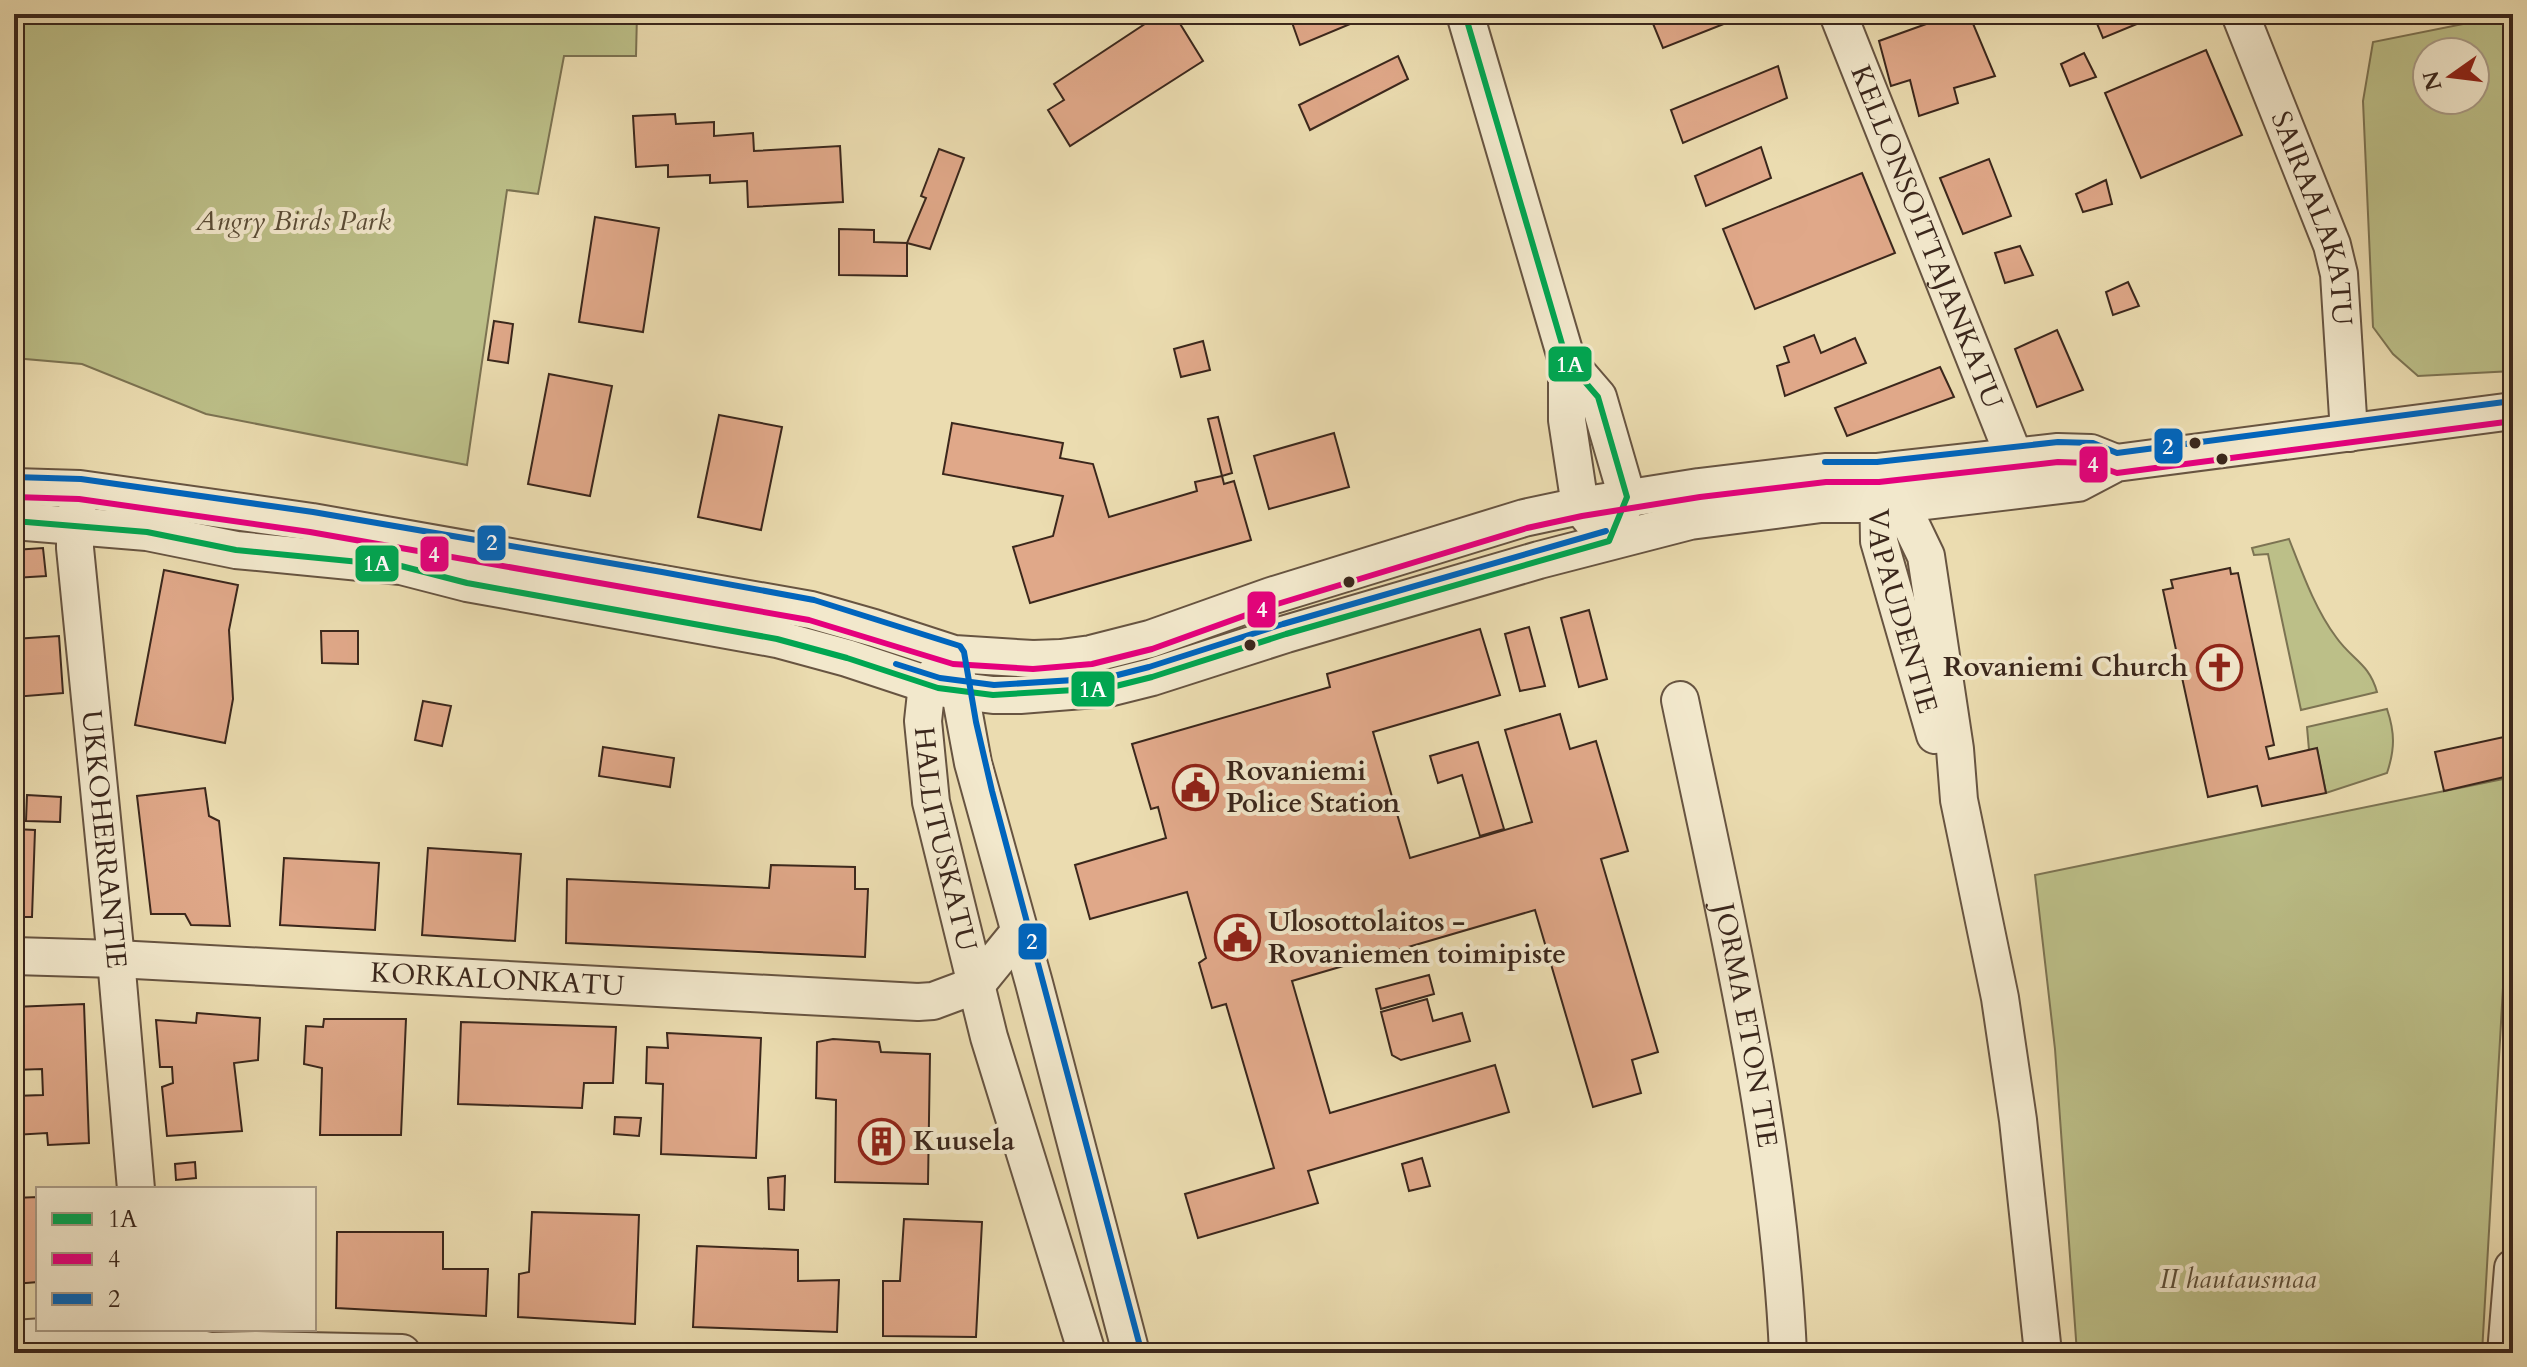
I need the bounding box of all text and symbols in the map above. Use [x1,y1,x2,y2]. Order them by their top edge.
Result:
north arrow [2411,36,2491,116]
street label: KELLONSOITTAJANKATU [1841,60,2012,414]
text: N [2416,68,2449,93]
street label: SAIRAALAKATU [2262,106,2361,327]
park label: Angry Birds Park [194,202,391,240]
line badge: 1A [1547,345,1593,383]
text: 1A [1556,350,1584,380]
line badge: 2 [2153,427,2184,465]
text: 2 [2162,432,2174,462]
unlabelled marker [2187,435,2203,451]
line badge: 4 [2078,445,2109,484]
text: 4 [2087,450,2099,480]
unlabelled marker [2214,451,2230,467]
street label: VAPAUDENTIE [1859,508,1947,718]
line badge: 2 [476,524,507,562]
text: 2 [486,528,498,558]
line badge: 4 [419,535,450,573]
text: 4 [428,540,440,570]
line badge: 1A [354,544,400,583]
text: 1A [363,549,391,579]
unlabelled marker [1341,574,1357,590]
line badge: 4 [1246,590,1277,629]
text: 4 [1256,595,1268,625]
unlabelled marker [1242,637,1258,653]
church icon: Rovaniemi Church [2195,643,2243,691]
place label: Rovaniemi Church [1943,648,2189,686]
line badge: 1A [1070,670,1116,708]
text: 1A [1079,675,1107,705]
street label: UKKOHERRANTIE [72,708,136,970]
street label: HALLITUSKATU [905,725,986,955]
place label: Rovaniemi Police Station [1226,752,1400,822]
public building icon: Rovaniemi Police Station [1171,763,1219,811]
street label: JORMA ETON TIE [1704,896,1786,1150]
place label: Ulosottolaitos - Rovaniemen toimipiste [1268,903,1566,973]
public building icon: Ulosottolaitos - Rovaniemen toimipiste [1213,914,1261,962]
line badge: 2 [1017,922,1048,961]
text: 2 [1026,927,1038,957]
street label: KORKALONKATU [369,954,626,1005]
building icon: Kuusela [858,1117,906,1165]
place label: Kuusela [913,1122,1015,1160]
legend [36,1187,316,1331]
text: 1A [108,1203,138,1236]
text: 4 [108,1243,120,1276]
park label: II hautausmaa [2159,1260,2317,1298]
text: 2 [108,1283,120,1316]

